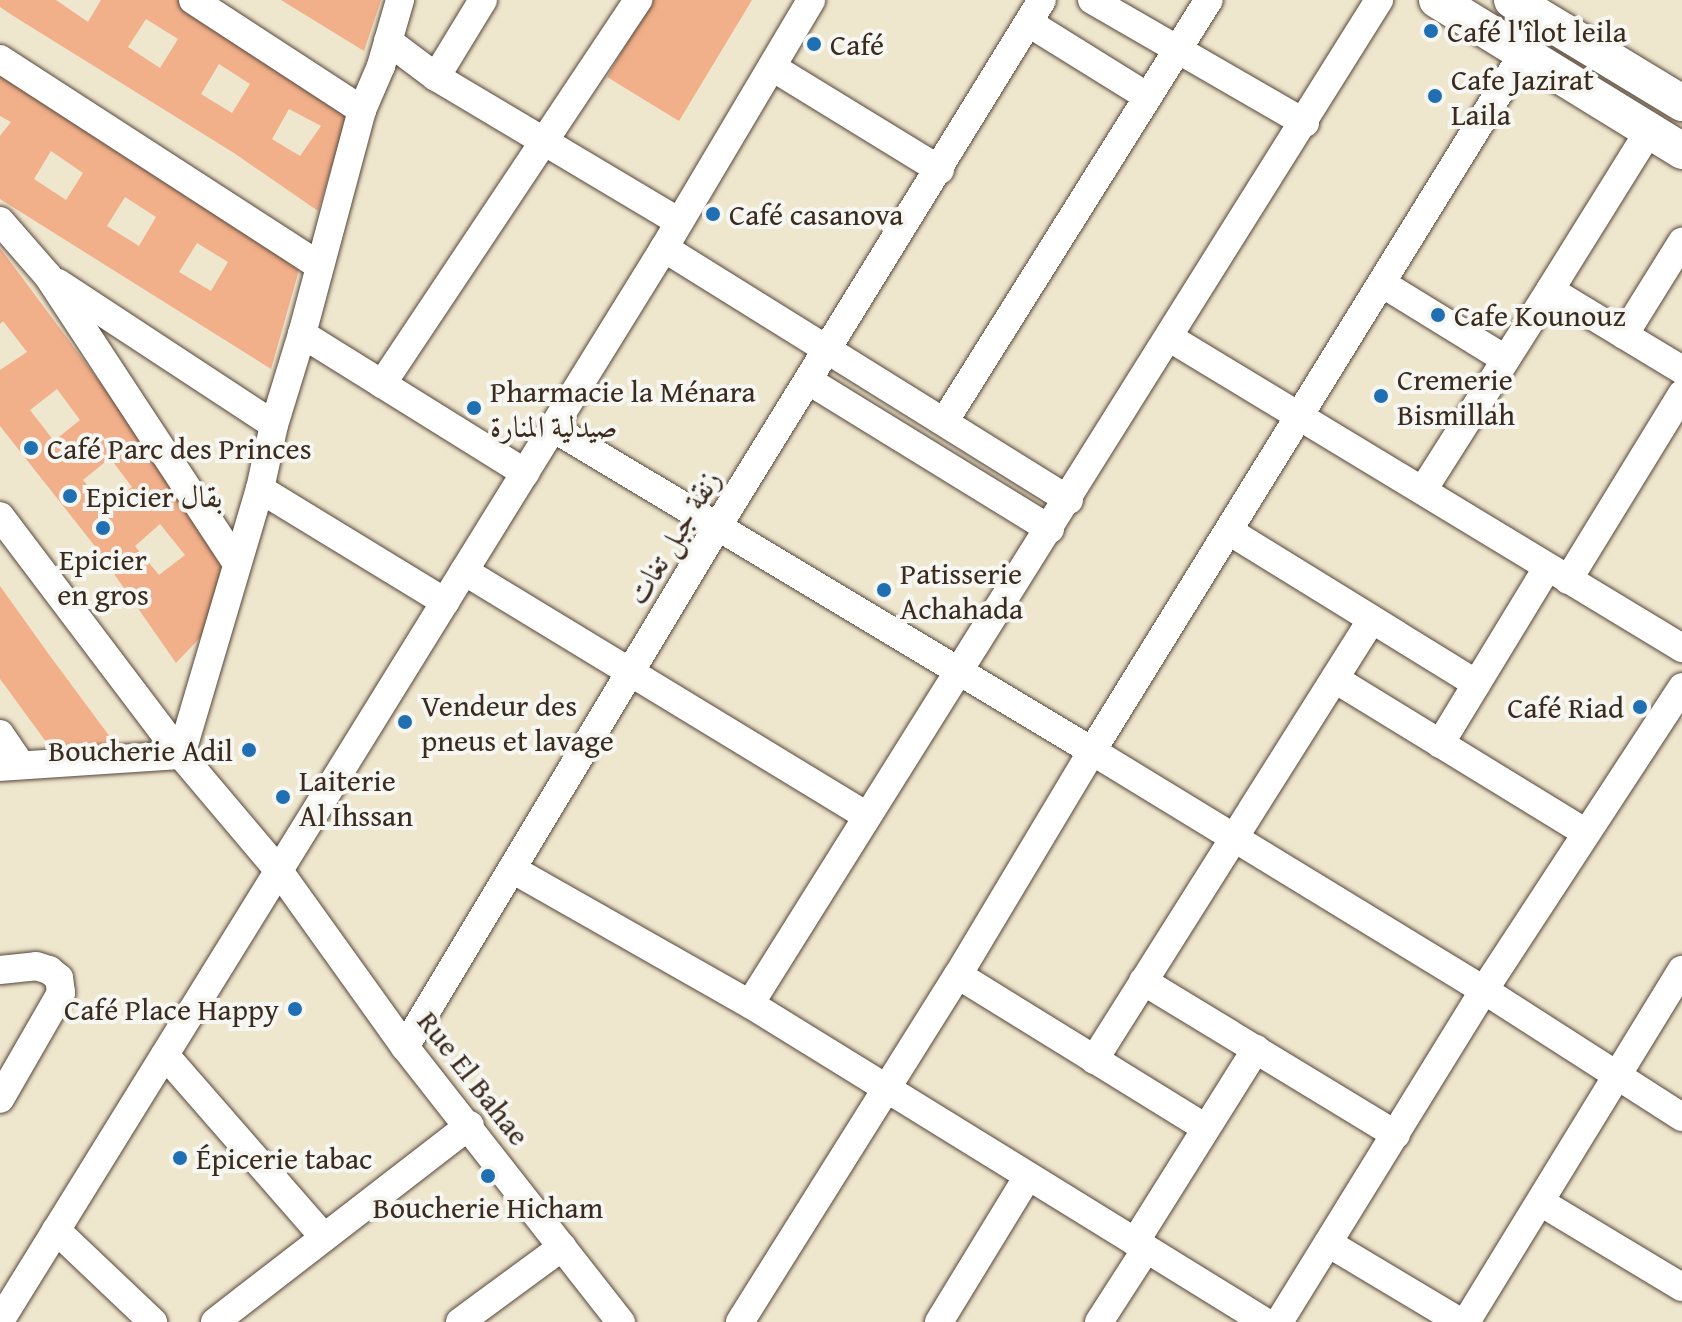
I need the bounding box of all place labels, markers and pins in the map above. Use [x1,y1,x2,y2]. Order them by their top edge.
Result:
place label: Café l'îlot leila [1447,13,1627,49]
marker: Café l'îlot leila [1422,22,1440,40]
place label: Café [830,26,884,62]
marker: Café [805,35,823,53]
place label: Cafe Jazirat Laila [1451,61,1594,132]
marker: Cafe Jazirat Laila [1426,87,1444,105]
place label: Café casanova [729,196,903,232]
marker: Café casanova [704,205,722,223]
place label: Cafe Kounouz [1454,297,1626,333]
marker: Cafe Kounouz [1429,306,1447,324]
place label: Cremerie Bismillah [1397,361,1515,432]
place label: Pharmacie la Ménara صيدلية المنارة [490,373,756,444]
marker: Cremerie Bismillah [1372,387,1390,405]
marker: Pharmacie la Ménara صيدلية المنارة [465,399,483,417]
place label: Café Parc des Princes [47,430,312,466]
marker: Café Parc des Princes [22,439,40,457]
place label: Epicier بقال [86,478,223,514]
marker: Epicier بقال [61,487,79,505]
marker: Epicier en gros [94,519,112,537]
place label: Epicier en gros [57,541,149,612]
place label: Patisserie Achahada [900,555,1023,626]
marker: Patisserie Achahada [875,581,893,599]
place label: Vendeur des pneus et lavage [421,687,614,758]
place label: Café Riad [1507,689,1624,725]
marker: Café Riad [1631,698,1649,716]
marker: Vendeur des pneus et lavage [396,713,414,731]
place label: Boucherie Adil [48,732,233,768]
marker: Boucherie Adil [240,741,258,759]
place label: Laiterie Al Ihssan [299,762,413,832]
marker: Laiterie Al Ihssan [274,788,292,806]
place label: Café Place Happy [64,991,279,1027]
marker: Café Place Happy [286,1000,304,1018]
place label: Épicerie tabac [196,1140,372,1176]
marker: Épicerie tabac [171,1149,189,1167]
marker: Boucherie Hicham [479,1167,497,1185]
place label: Boucherie Hicham [373,1189,603,1225]

